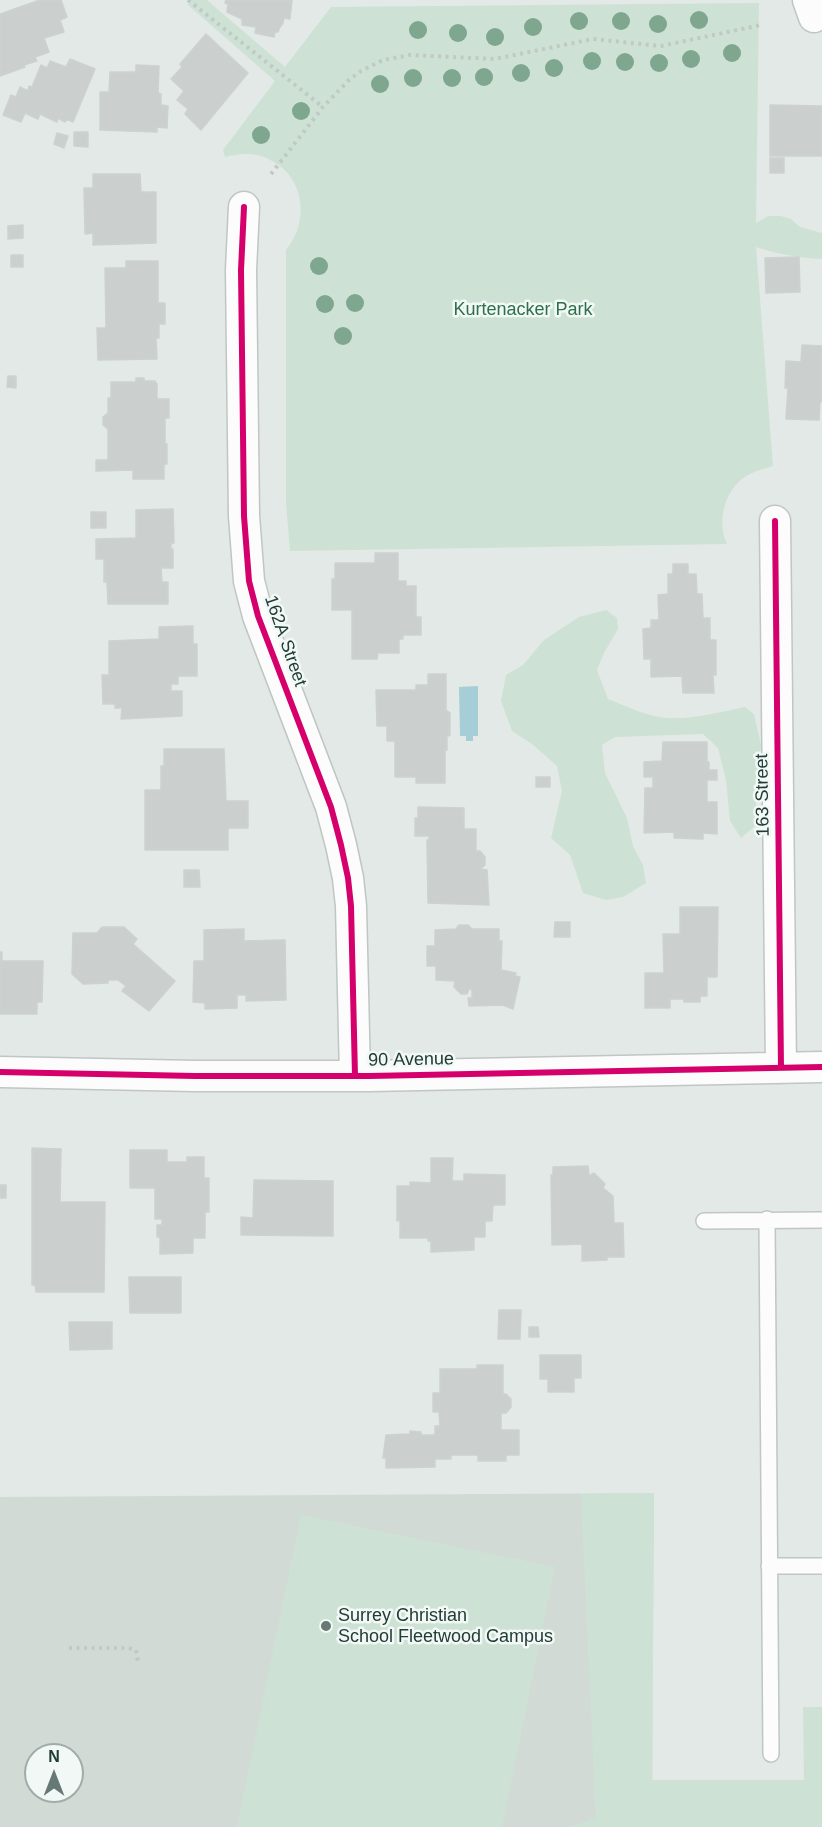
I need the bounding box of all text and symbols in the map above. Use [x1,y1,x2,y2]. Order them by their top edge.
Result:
park label: Kurtenacker Park [453,299,593,321]
street label: 162A Street [259,593,311,689]
street label: 163 Street [751,753,775,837]
street label: 90 Avenue [368,1048,454,1072]
place label: Surrey Christian School Fleetwood Campus [338,1605,553,1648]
marker: Surrey Christian School Fleetwood Campus [319,1619,333,1633]
north arrow [24,1743,84,1803]
text: N [48,1748,60,1765]

